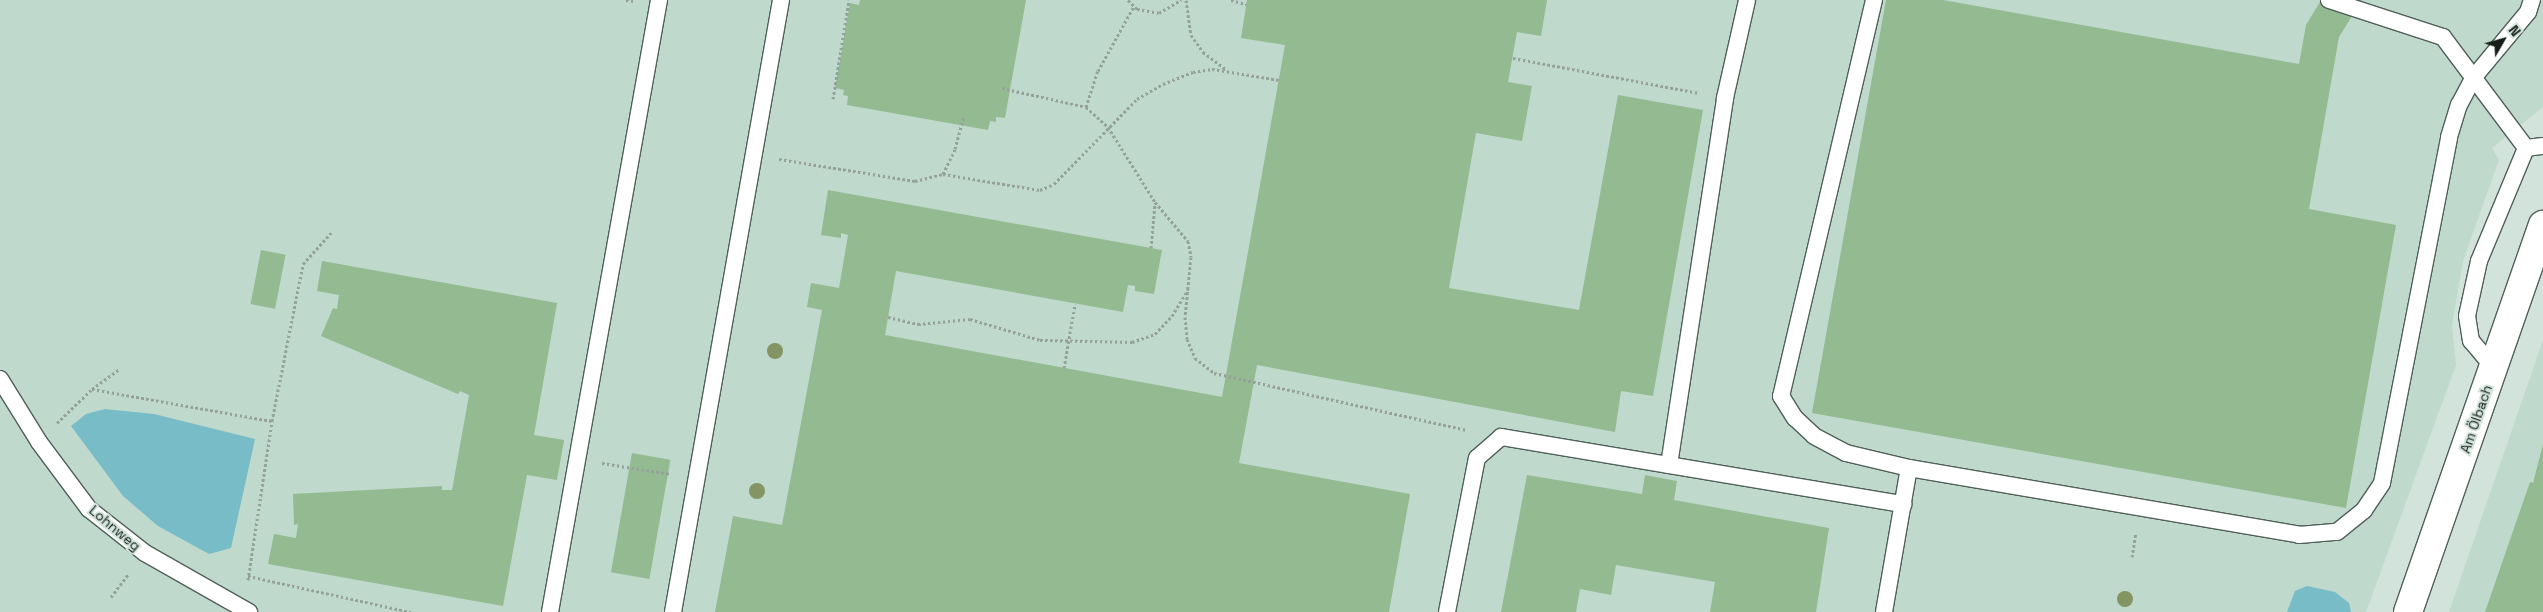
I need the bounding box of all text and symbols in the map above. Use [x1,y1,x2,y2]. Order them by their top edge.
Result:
north arrow [2478,15,2528,65]
text: N [2505,22,2525,40]
street label: Am Ölbach [2456,383,2496,455]
street label: Lohnweg [86,502,144,554]

